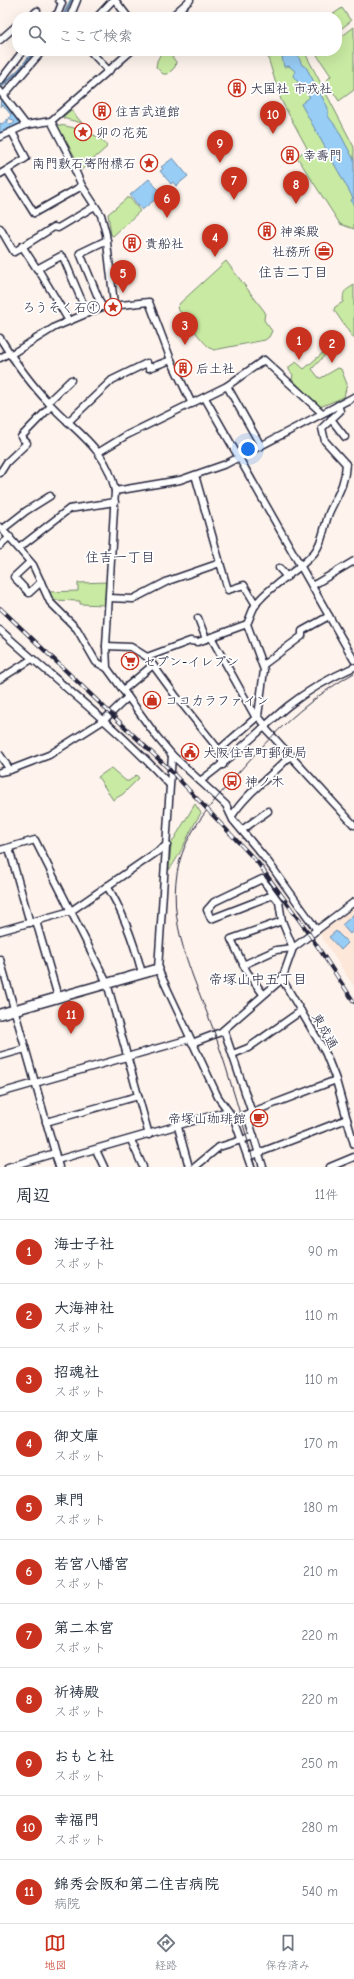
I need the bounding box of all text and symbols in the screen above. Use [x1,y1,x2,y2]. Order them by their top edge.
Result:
search box [12,12,342,56]
icon: search [26,23,48,45]
text: ここで検索 [58,27,133,45]
building icon: 大国社 市戎社 [227,78,247,98]
place label: 大国社 市戎社 [250,81,332,96]
building icon: 住吉武道館 [92,101,112,121]
pin: 10 [260,101,286,134]
place label: 住吉武道館 [115,104,180,119]
place icon: 卯の花苑 [73,122,93,142]
place label: 卯の花苑 [96,125,148,140]
pin: 9 [207,130,233,163]
building icon: 幸壽門 [280,145,300,165]
place label: 幸壽門 [303,148,342,163]
place icon: 南門敷石寄附標石 [139,153,159,173]
place label: 南門敷石寄附標石 [32,156,136,171]
pin: 7 [221,167,247,200]
pin: 8 [283,171,309,204]
pin: 6 [154,185,180,218]
building icon: 神楽殿 [257,221,277,241]
pin: 4 [202,224,228,257]
place label: 神楽殿 [280,224,319,239]
building icon: 貴船社 [122,233,142,253]
place label: 貴船社 [145,236,184,251]
office icon: 社務所 [314,241,334,261]
place label: 社務所 [272,244,311,259]
pin: 5 [110,260,136,293]
district label: 住吉二丁目 [258,264,328,281]
place icon: ろうそく石① [103,297,123,317]
place label: ろうそく石① [22,300,100,315]
pin: 3 [172,312,198,345]
pin: 1 [286,327,312,360]
pin: 2 [319,330,345,363]
building icon: 后土社 [173,358,193,378]
place label: 后土社 [196,361,235,376]
your location [238,439,258,459]
district label: 住吉一丁目 [85,549,155,566]
supermarket icon: セブン-イレブン [120,651,140,671]
place label: セブン-イレブン [143,654,239,669]
shop icon: ココカラファイン [142,690,162,710]
place label: ココカラファイン [165,693,269,708]
public building icon: 大阪住吉町郵便局 [180,742,200,762]
place label: 大阪住吉町郵便局 [203,745,307,760]
bus stop icon: 神ノ木 [222,771,242,791]
place label: 神ノ木 [245,774,284,789]
district label: 帝塚山中五丁目 [209,971,307,988]
pin: 11 [58,1001,84,1034]
street label: 東成通 [309,1010,341,1052]
cafe icon: 帝塚山珈琲館 [249,1108,269,1128]
place label: 帝塚山珈琲館 [168,1111,246,1126]
text: 周辺 [16,1186,50,1205]
text: 11件 [315,1187,338,1202]
text: 海士子社 [54,1235,114,1253]
text: 1 [26,1244,32,1259]
text: 90 m [308,1244,338,1259]
text: スポット [54,1256,106,1271]
text: 大海神社 [54,1299,114,1317]
text: 2 [26,1308,32,1323]
text: 110 m [305,1308,338,1323]
text: スポット [54,1320,106,1335]
text: 招魂社 [54,1363,99,1381]
text: 3 [26,1372,32,1387]
text: 110 m [305,1372,338,1387]
text: スポット [54,1384,106,1399]
text: 御文庫 [54,1427,99,1445]
text: 4 [26,1436,32,1451]
text: 170 m [304,1436,338,1451]
text: スポット [54,1448,106,1463]
text: 東門 [54,1491,84,1509]
text: 5 [26,1500,32,1515]
text: 180 m [303,1500,338,1515]
text: スポット [54,1512,106,1527]
text: 若宮八幡宮 [54,1555,129,1573]
text: 6 [26,1564,32,1579]
text: 210 m [303,1564,338,1579]
text: スポット [54,1576,106,1591]
text: 第二本宮 [54,1619,114,1637]
text: 7 [26,1628,32,1643]
text: 220 m [301,1628,338,1643]
text: スポット [54,1640,106,1655]
text: 祈祷殿 [54,1683,99,1701]
text: 8 [26,1692,32,1707]
text: 220 m [301,1692,338,1707]
text: スポット [54,1704,106,1719]
text: おもと社 [54,1747,114,1765]
text: 9 [26,1756,32,1771]
text: 250 m [301,1756,338,1771]
text: スポット [54,1768,106,1783]
text: 幸福門 [54,1811,99,1829]
text: 10 [23,1820,35,1835]
text: 280 m [301,1820,338,1835]
text: スポット [54,1832,106,1847]
text: 錦秀会阪和第二住吉病院 [54,1875,219,1893]
text: 11 [24,1884,34,1899]
text: 540 m [302,1884,338,1899]
text: 病院 [54,1896,80,1911]
tab: 地図 [44,1932,66,1972]
tab: 経路 [155,1932,177,1972]
tab: 保存済み [266,1932,310,1972]

